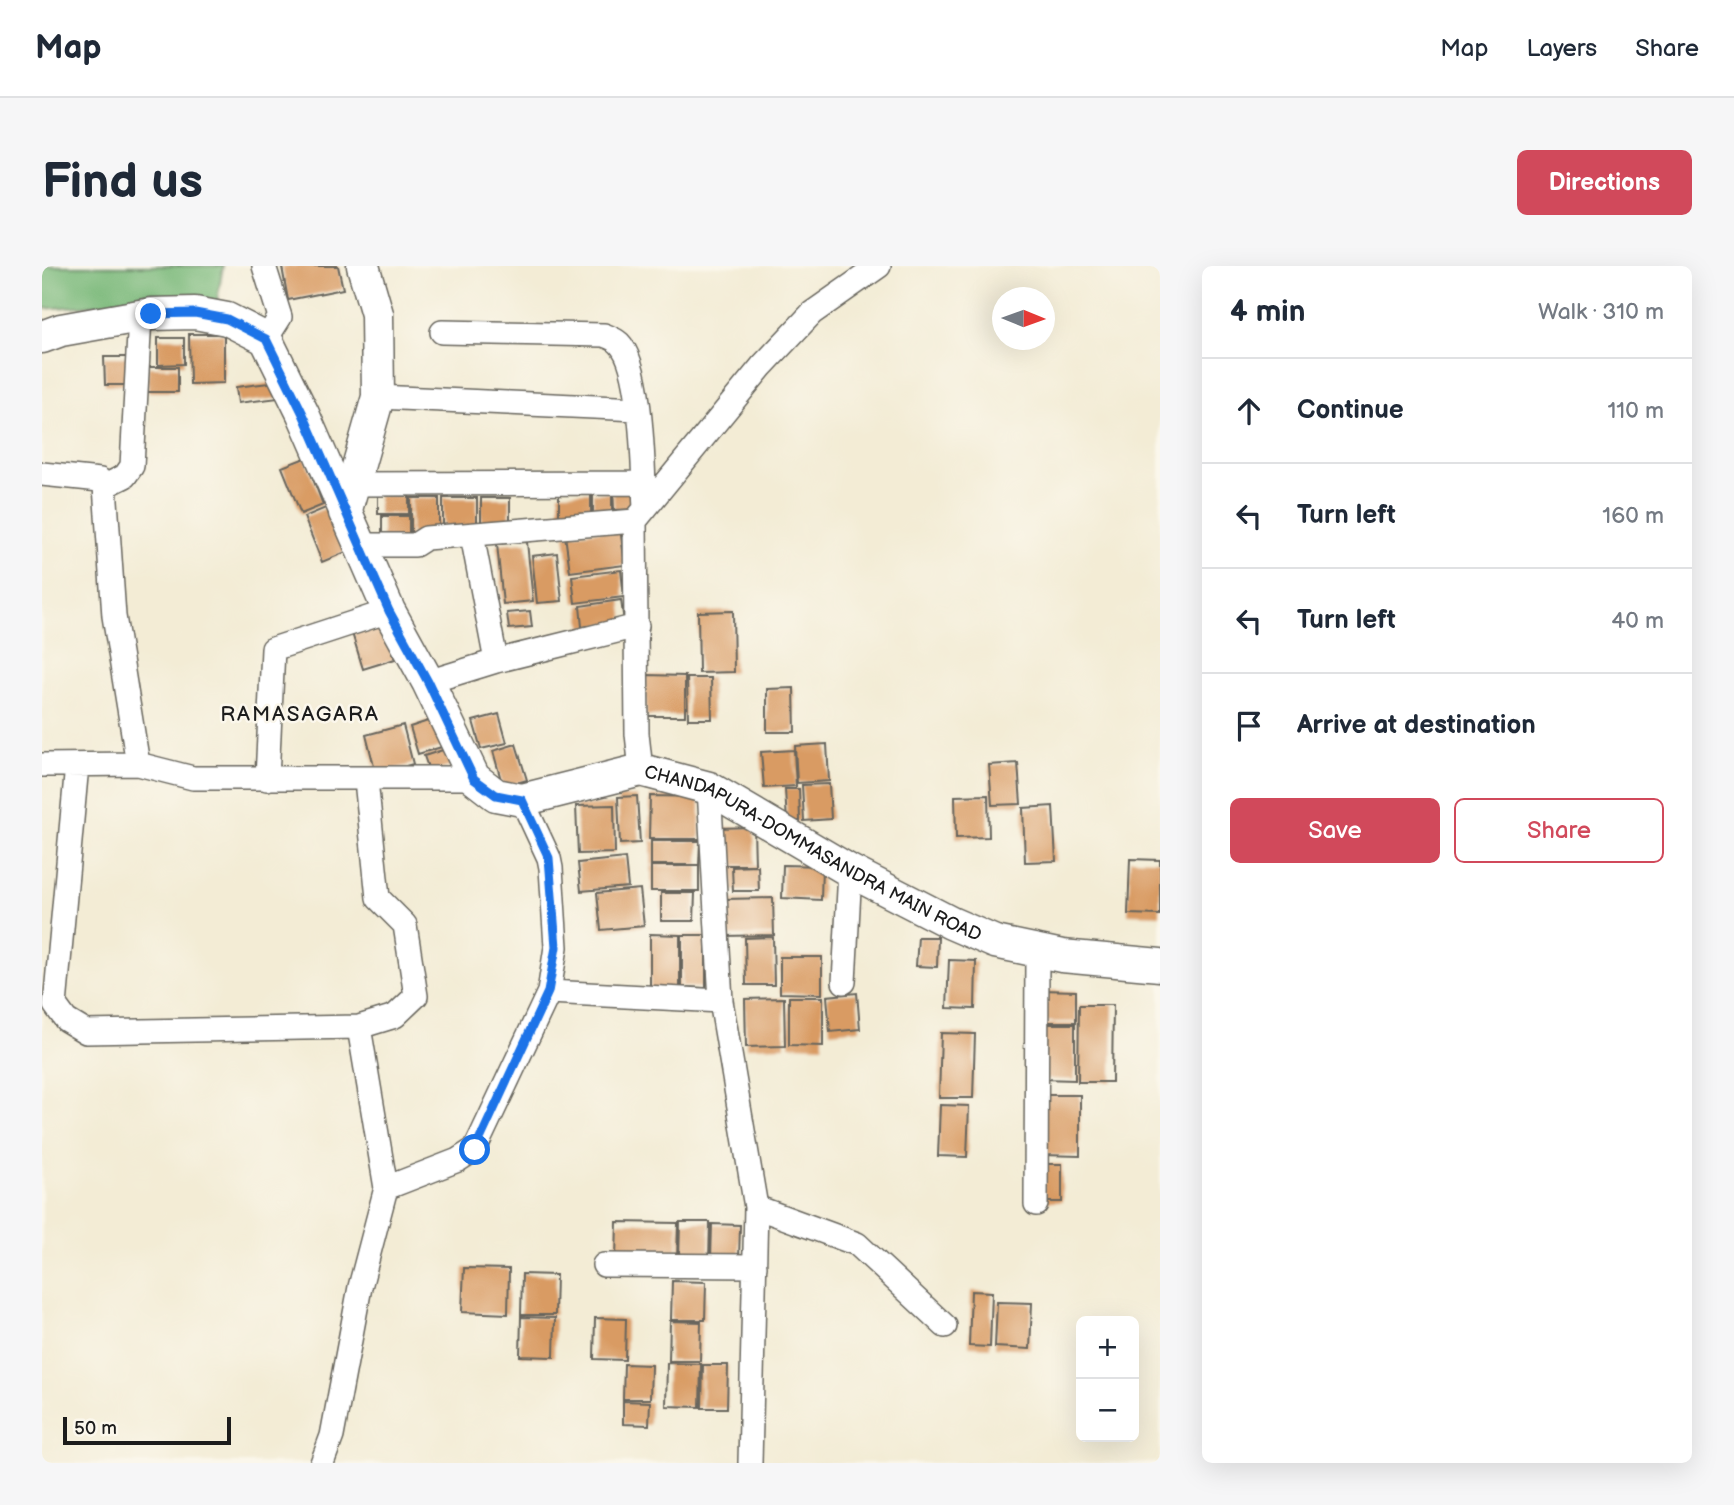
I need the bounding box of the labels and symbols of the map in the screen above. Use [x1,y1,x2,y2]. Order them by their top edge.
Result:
north arrow [992,287,1055,350]
route end [135,298,166,329]
district label: RAMASAGARA [220,702,380,727]
street label: CHANDAPURA-DOMMASANDRA MAIN ROAD [642,761,985,945]
route start [459,1134,490,1165]
scale bar [63,1414,231,1446]

